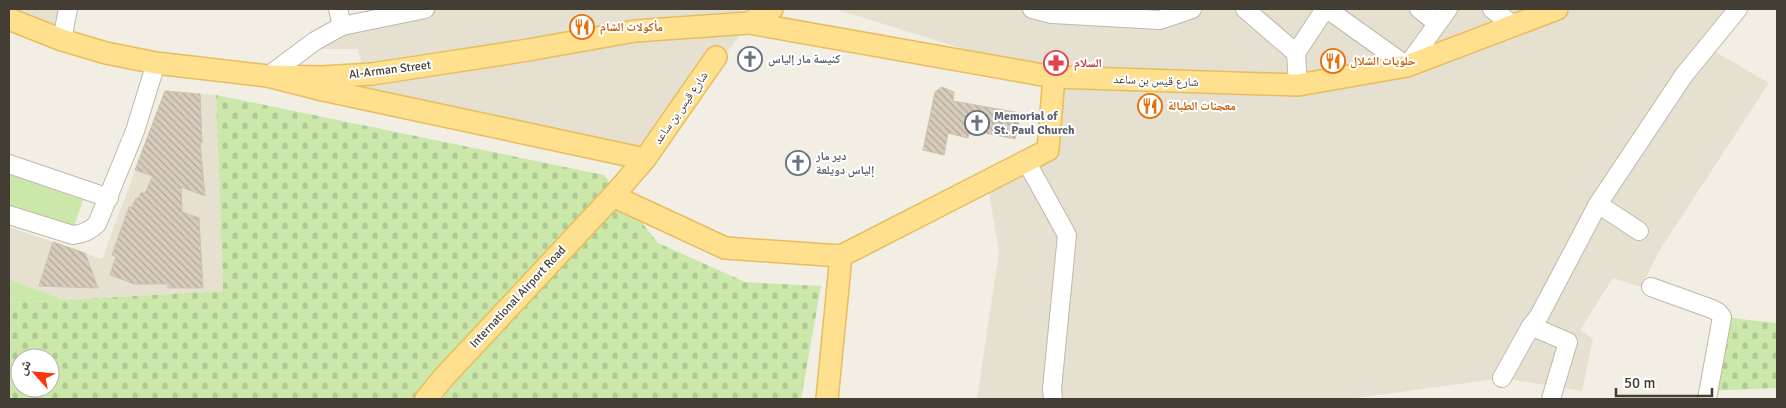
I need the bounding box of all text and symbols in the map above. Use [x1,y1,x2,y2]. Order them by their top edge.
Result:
restaurant icon: مأكولات الشام [569,14,595,40]
place label: مأكولات الشام [600,20,663,35]
church icon: كنيسة مار إلياس [737,46,763,72]
restaurant icon: حلويات الشلال [1320,48,1346,74]
pharmacy icon: السلام [1043,50,1069,76]
place label: كنيسة مار إلياس [768,52,841,67]
place label: حلويات الشلال [1350,54,1416,69]
place label: السلام [1074,56,1102,71]
street label: Al-Arman Street [348,58,432,82]
street label: شارع قيس بن ساعد [650,69,712,147]
street label: شارع قيس بن ساعد [1113,72,1199,90]
restaurant icon: معجنات الطبالة [1137,93,1163,119]
place label: معجنات الطبالة [1168,99,1236,114]
place label: Memorial of St. Paul Church [994,109,1075,138]
church icon: Memorial of St. Paul Church [964,110,990,136]
place label: دير مار إلياس دويلعة [815,149,874,178]
church icon: دير مار إلياس دويلعة [785,150,811,176]
street label: International Airport Road [467,243,569,351]
north arrow [10,348,60,398]
text: ش [13,357,35,378]
scale bar [1616,366,1712,398]
text: 50 m [1624,374,1655,392]

